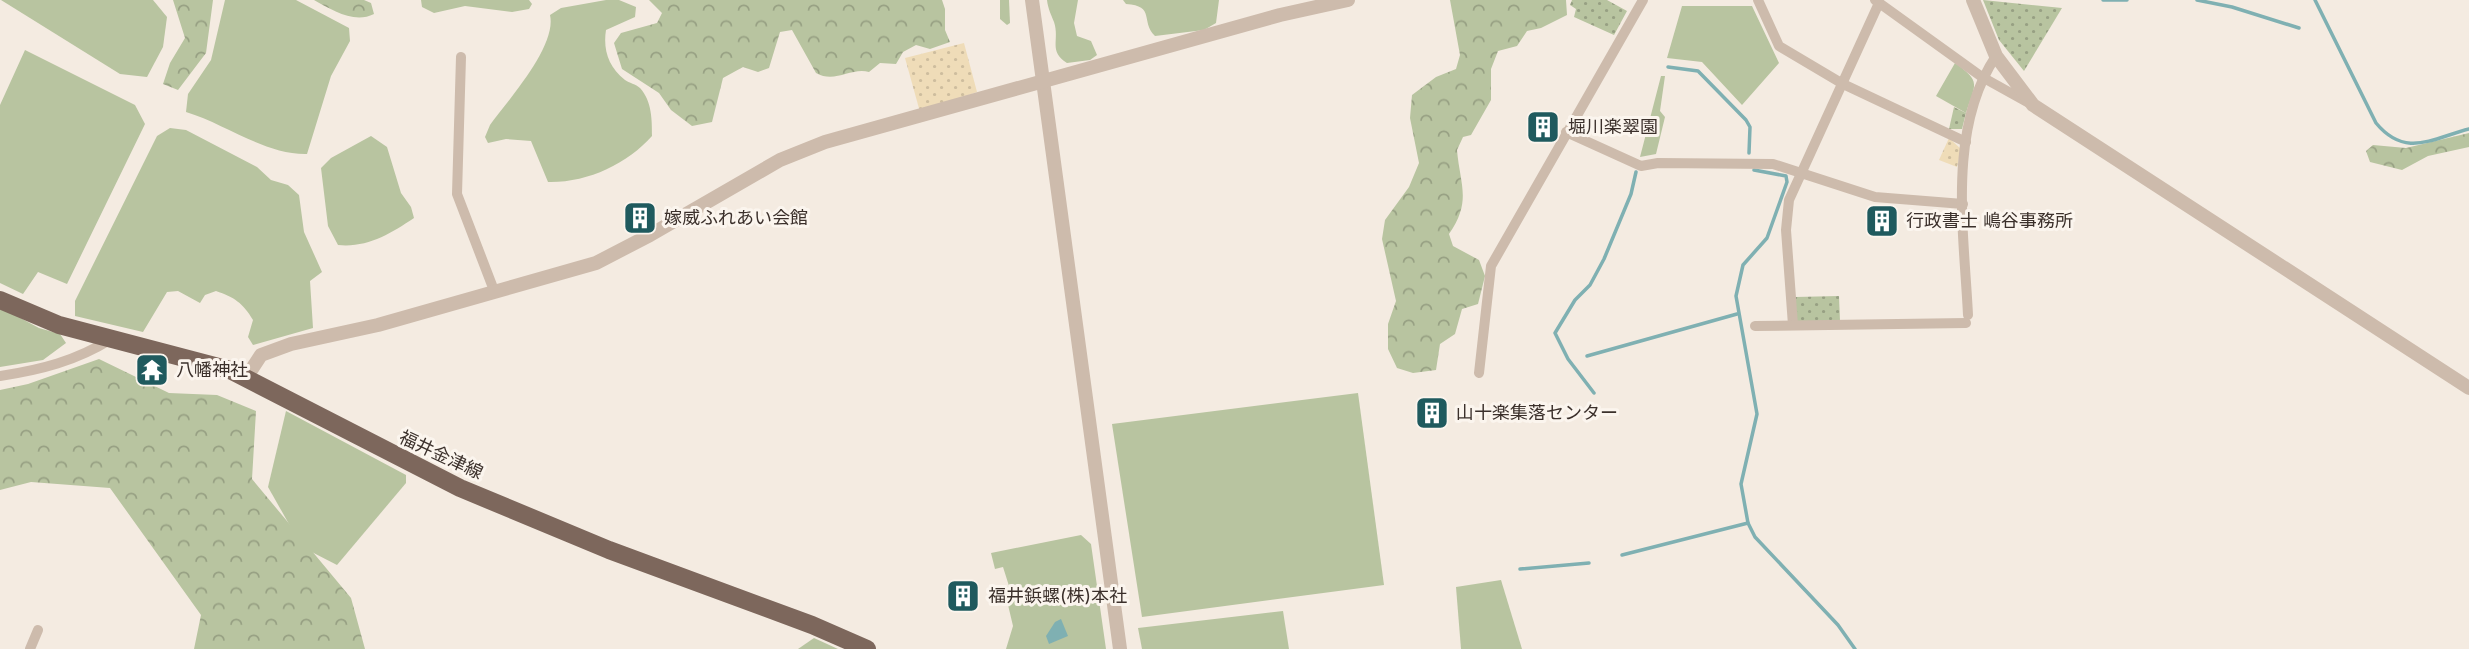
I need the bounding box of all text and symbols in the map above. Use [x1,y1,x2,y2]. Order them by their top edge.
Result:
building icon: 堀川楽翠園 [1524,108,1562,146]
place label: 堀川楽翠園 [1568,116,1658,137]
building icon: 嫁威ふれあい会館 [621,199,659,237]
building icon: 行政書士 嶋谷事務所 [1863,202,1901,240]
place label: 嫁威ふれあい会館 [664,207,808,228]
place label: 行政書士 嶋谷事務所 [1906,210,2073,231]
temple icon: 八幡神社 [133,351,171,389]
place label: 八幡神社 [176,359,248,380]
building icon: 山十楽集落センター [1413,394,1451,432]
place label: 山十楽集落センター [1456,402,1618,423]
street label: 福井金津線 [396,426,486,483]
building icon: 福井鋲螺(株)本社 [944,577,982,615]
place label: 福井鋲螺(株)本社 [988,585,1127,606]

